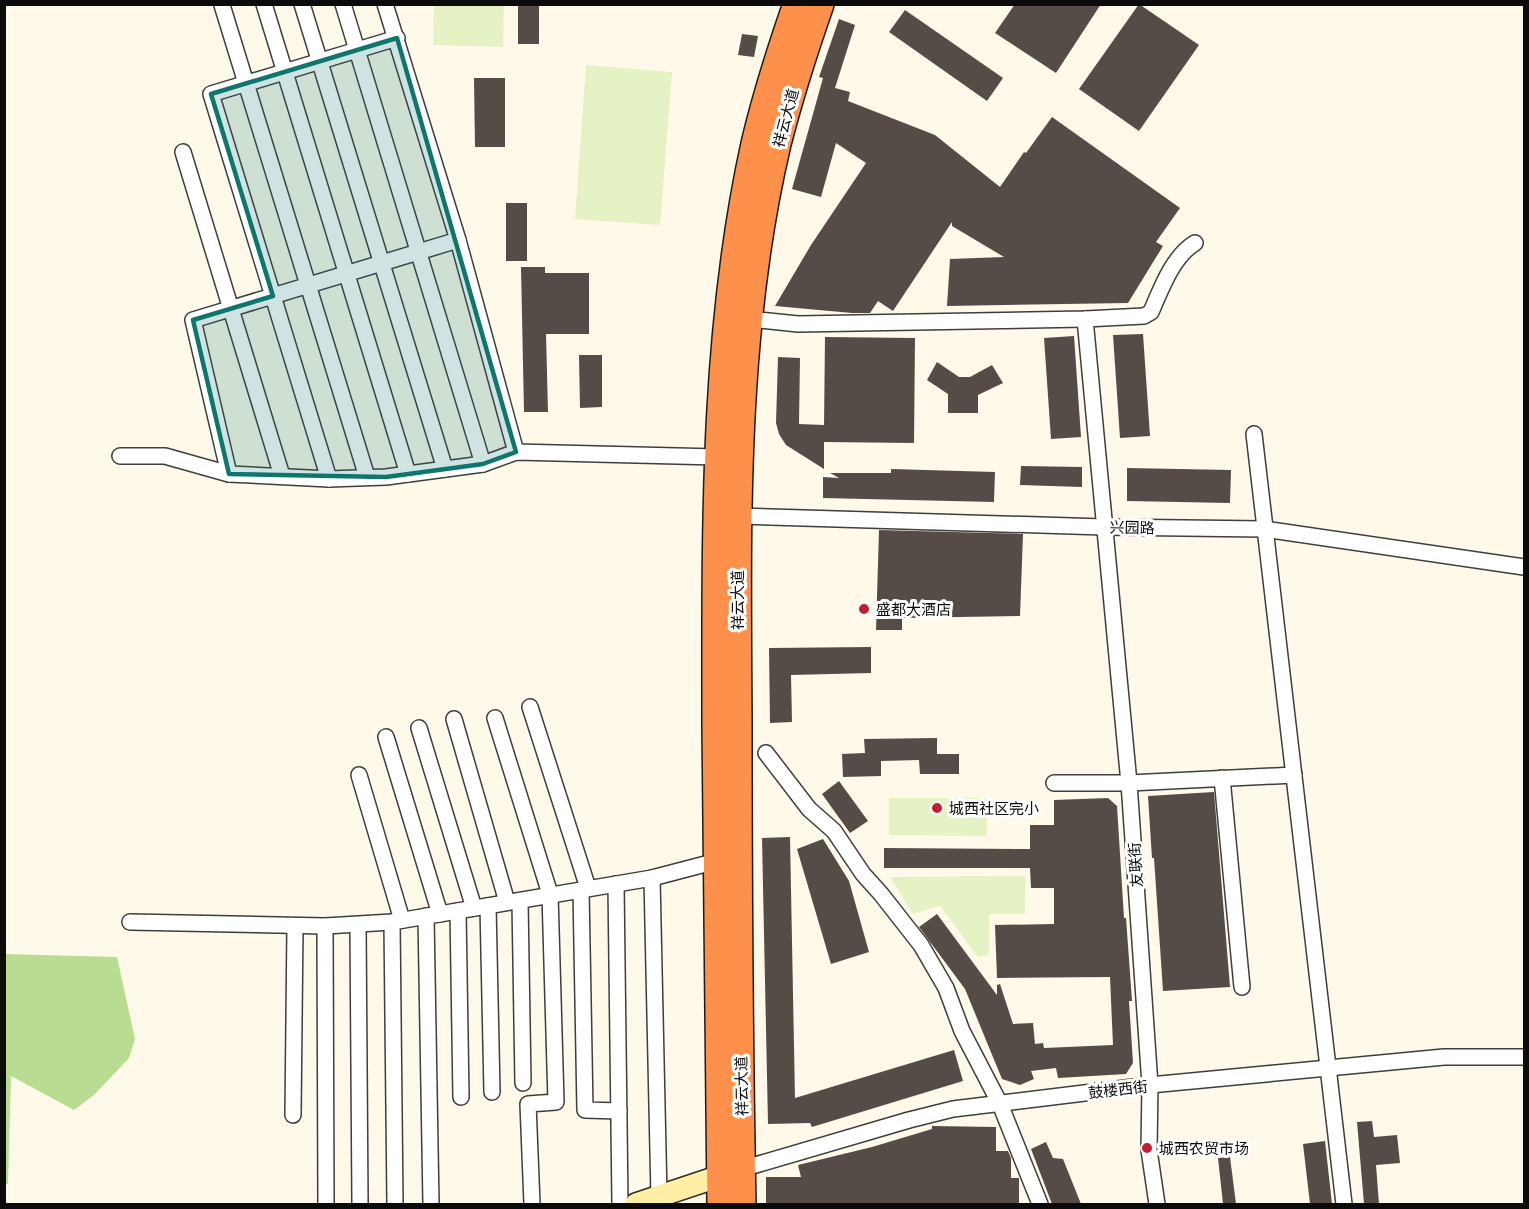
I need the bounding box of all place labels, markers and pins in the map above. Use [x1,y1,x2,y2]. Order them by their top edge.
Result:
place label: 盛都大酒店 [876,599,951,619]
marker: 盛都大酒店 [857,602,871,616]
place label: 城西社区完小 [949,798,1039,818]
marker: 城西社区完小 [930,801,944,815]
place label: 城西农贸市场 [1159,1138,1249,1158]
marker: 城西农贸市场 [1140,1141,1154,1155]

